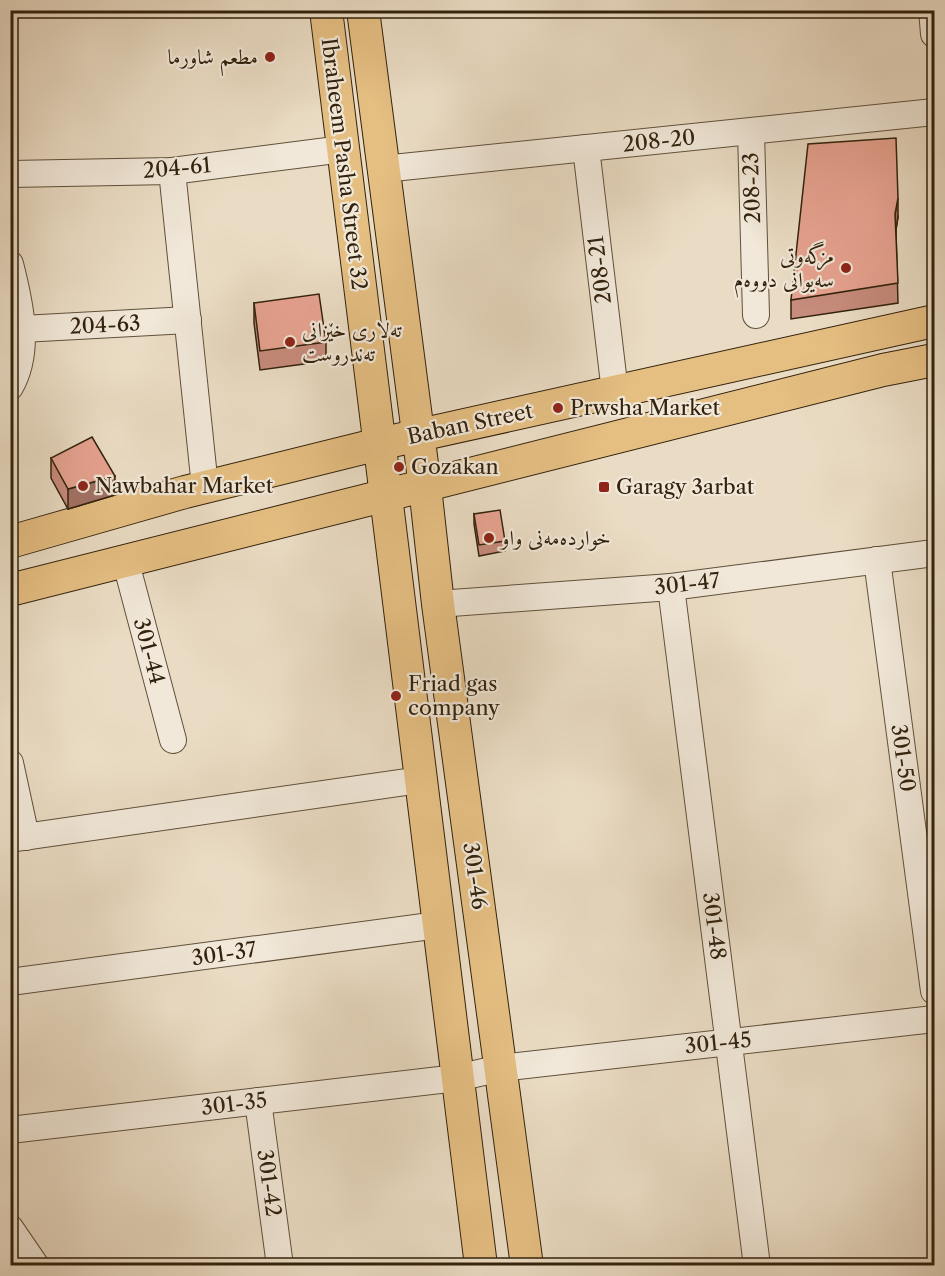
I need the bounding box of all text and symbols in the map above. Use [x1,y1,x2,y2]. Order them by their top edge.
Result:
street label: Ibraheem Pasha Street 32 [317,36,372,292]
place label: مطعم شاورما [168,44,258,77]
marker: مطعم شاورما [263,50,277,64]
street label: 208-20 [621,124,696,157]
street label: 204-61 [142,152,212,183]
street label: 208-23 [738,152,765,224]
street label: 208-21 [583,234,616,306]
place label: مزگەوتی سەیوانی دووەم [734,241,834,298]
marker: مزگەوتی سەیوانی دووەم [839,261,853,275]
street label: 204-63 [69,310,141,339]
place label: تەلاری خێزانی تەندروست [302,317,403,366]
marker: تەلاری خێزانی تەندروست [283,335,297,349]
place label: Prwsha Market [570,395,720,420]
street label: Baban Street [405,398,536,449]
marker: Prwsha Market [551,401,565,415]
place label: Gozakan [411,454,499,479]
marker: Gozakan [392,460,406,474]
place label: Nawbahar Market [95,473,274,498]
place label: Garagy 3arbat [616,474,755,499]
marker: Nawbahar Market [76,479,90,493]
marker: Garagy 3arbat [597,480,611,494]
place label: خواردەمەنی واو [499,525,611,551]
marker: خواردەمەنی واو [482,531,496,545]
street label: 301-47 [653,568,722,599]
street label: 301-44 [129,615,170,687]
place label: Friad gas company [408,671,500,720]
marker: Friad gas company [389,689,403,703]
street label: 301-50 [886,723,921,793]
street label: 301-46 [458,841,493,911]
street label: 301-48 [698,891,731,961]
street label: 301-37 [190,936,259,970]
street label: 301-45 [683,1027,752,1058]
street label: 301-35 [200,1087,268,1120]
street label: 301-42 [252,1148,287,1218]

